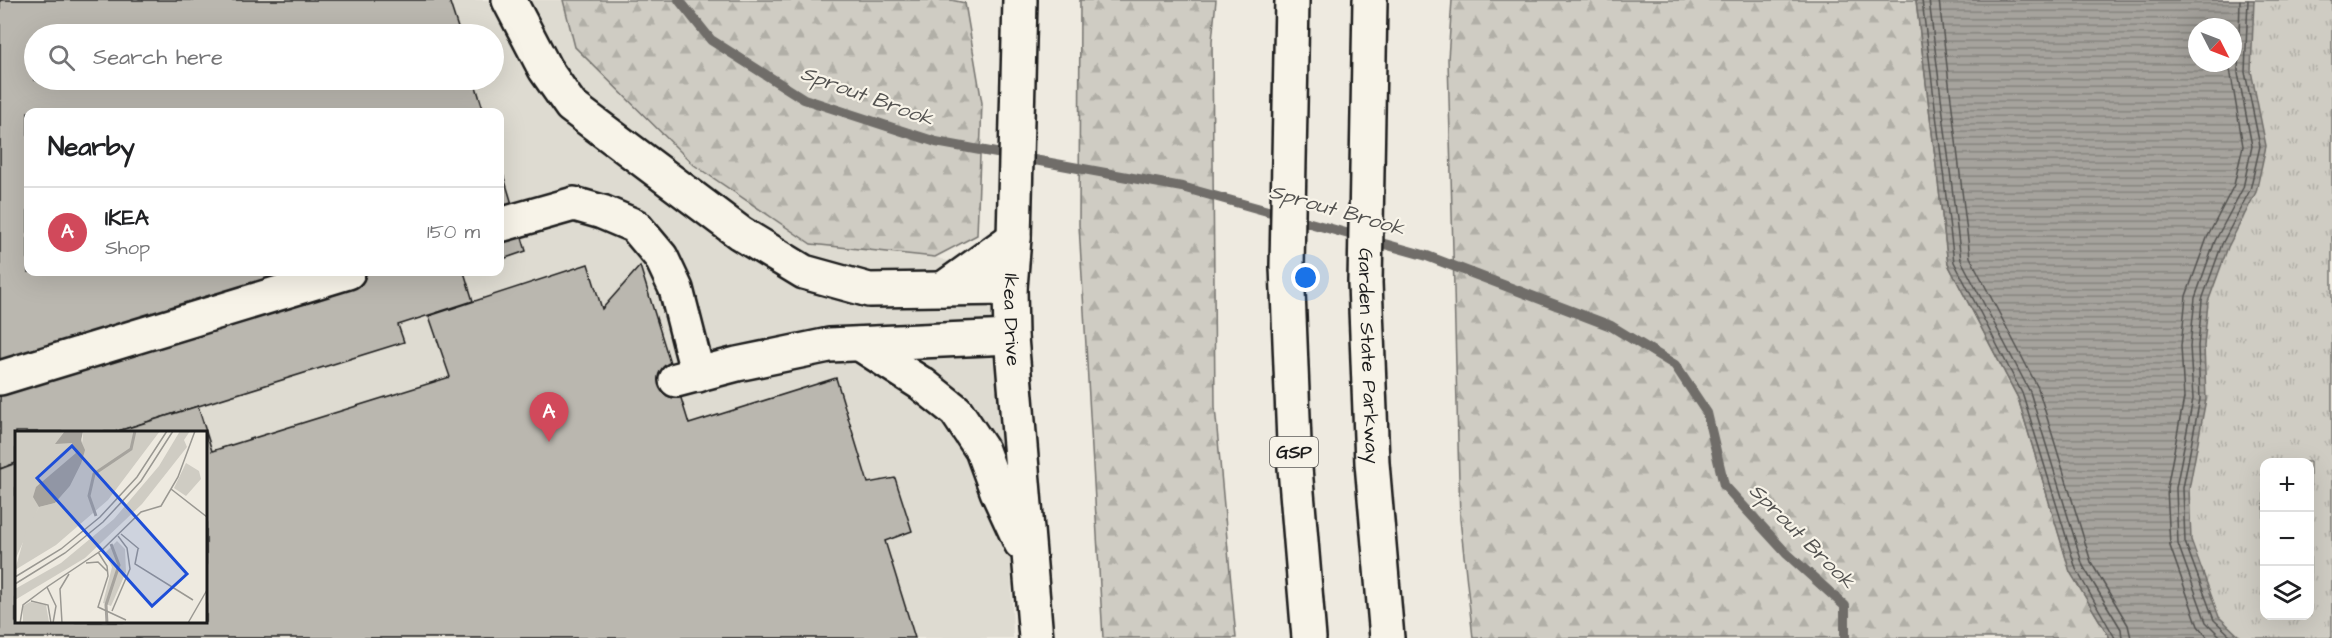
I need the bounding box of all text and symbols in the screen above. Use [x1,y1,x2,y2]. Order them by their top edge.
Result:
north arrow [2188,18,2242,72]
search box [24,24,504,90]
icon: search [45,41,78,74]
text: Search here [93,42,223,73]
water label: Sprout Brook [797,59,938,134]
text: Nearby [48,129,135,165]
water label: Sprout Brook [1266,177,1409,243]
text: IKEA [105,203,149,234]
text: A [61,218,74,246]
text: 150 m [427,218,480,246]
text: Shop [105,234,150,262]
street label: Garden State Parkway [1351,248,1386,464]
your location [1291,263,1320,292]
street label: Ikea Drive [996,272,1027,367]
pin: A [530,392,568,442]
inset map [15,431,207,623]
road number: GSP [1270,437,1318,467]
map controls [2260,458,2314,620]
button: + [2260,458,2314,512]
water label: Sprout Brook [1743,477,1862,596]
button: − [2260,512,2314,566]
button: layers [2260,566,2314,620]

